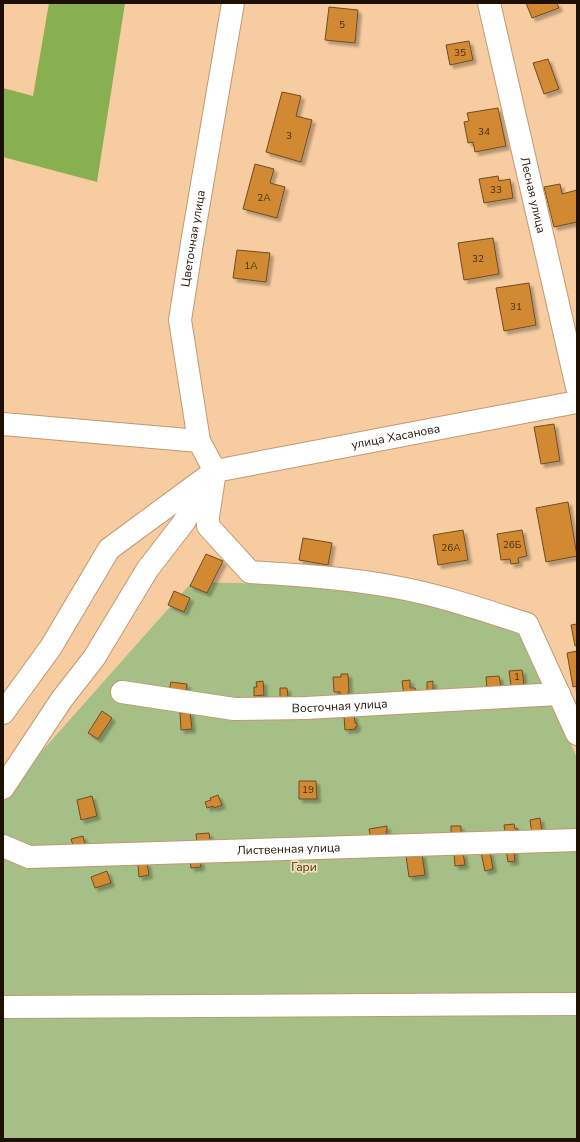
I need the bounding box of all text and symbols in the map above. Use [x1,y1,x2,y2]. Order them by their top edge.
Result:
house number: 5 [339,18,345,32]
house number: 35 [454,46,466,60]
house number: 34 [478,125,490,139]
house number: 3 [286,129,292,143]
street label: Лесная улица [517,155,549,235]
house number: 33 [490,183,502,197]
street label: Цветочная улица [177,189,209,288]
house number: 2А [257,191,271,205]
house number: 32 [472,252,484,266]
house number: 1А [244,259,258,273]
house number: 31 [510,300,522,314]
street label: улица Хасанова [350,420,441,453]
house number: 26Б [503,538,522,552]
house number: 26А [441,541,461,555]
house number: 1 [514,670,520,684]
street label: Восточная улица [292,695,388,716]
house number: 19 [302,783,314,797]
street label: Лиственная улица [237,839,341,859]
park label: Гари [291,859,317,875]

